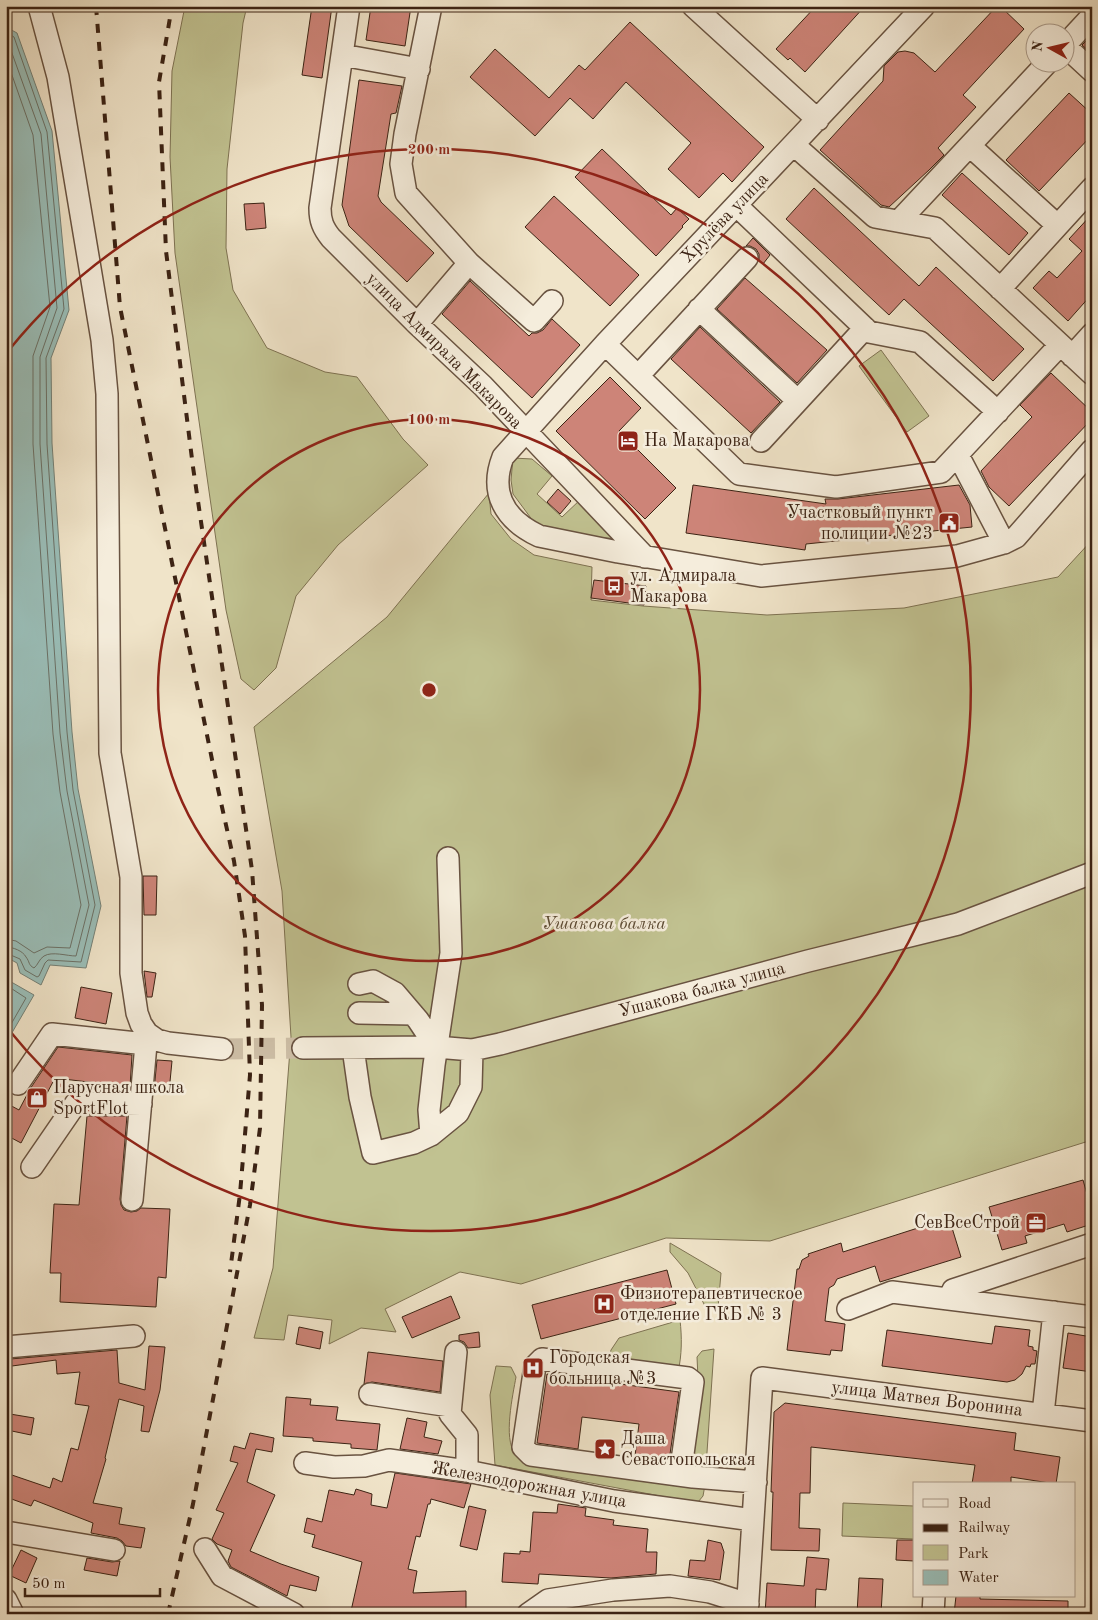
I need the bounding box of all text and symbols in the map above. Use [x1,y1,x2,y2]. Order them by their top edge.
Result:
north arrow [1026,22,1076,72]
text: N [1030,40,1046,53]
text: 200 m [408,143,450,158]
street label: Хрулёва улица [678,170,772,266]
street label: улица Адмирала Макарова [362,269,526,433]
text: 100 m [408,413,450,428]
hotel icon: На Макарова [616,429,640,453]
place label: На Макарова [644,432,750,450]
place label: Участковый пункт полиции №23 [786,504,933,543]
public building icon: Участковый пункт полиции №23 [937,511,961,535]
place label: ул. Адмирала Макарова [630,567,737,606]
bus stop icon: ул. Адмирала Макарова [602,574,626,598]
centre of rings [420,681,438,699]
park label: Ушакова балка [542,915,666,933]
street label: Ушакова балка улица [617,959,787,1021]
place label: Парусная школа SportFlot [53,1079,184,1118]
shop icon: Парусная школа SportFlot [25,1086,49,1110]
office icon: СевВсеСтрой [1024,1211,1048,1235]
place label: СевВсеСтрой [914,1214,1020,1232]
place label: Физиотерапевтическое отделение ГКБ № 3 [620,1285,803,1324]
hospital icon: Физиотерапевтическое отделение ГКБ № 3 [592,1292,616,1316]
place label: Городская больница №3 [549,1349,656,1388]
hospital icon: Городская больница №3 [521,1356,545,1380]
street label: улица Матвея Воронина [830,1378,1024,1420]
place label: Даша Севастопольская [621,1430,756,1469]
place icon: Даша Севастопольская [593,1437,617,1461]
street label: Железнодорожная улица [430,1459,628,1511]
legend [913,1482,1076,1598]
text: Road [958,1497,992,1512]
text: Railway [958,1521,1011,1536]
text: Park [958,1547,989,1562]
scale bar [25,1565,160,1597]
text: Water [958,1571,999,1586]
text: 50 m [32,1577,66,1592]

